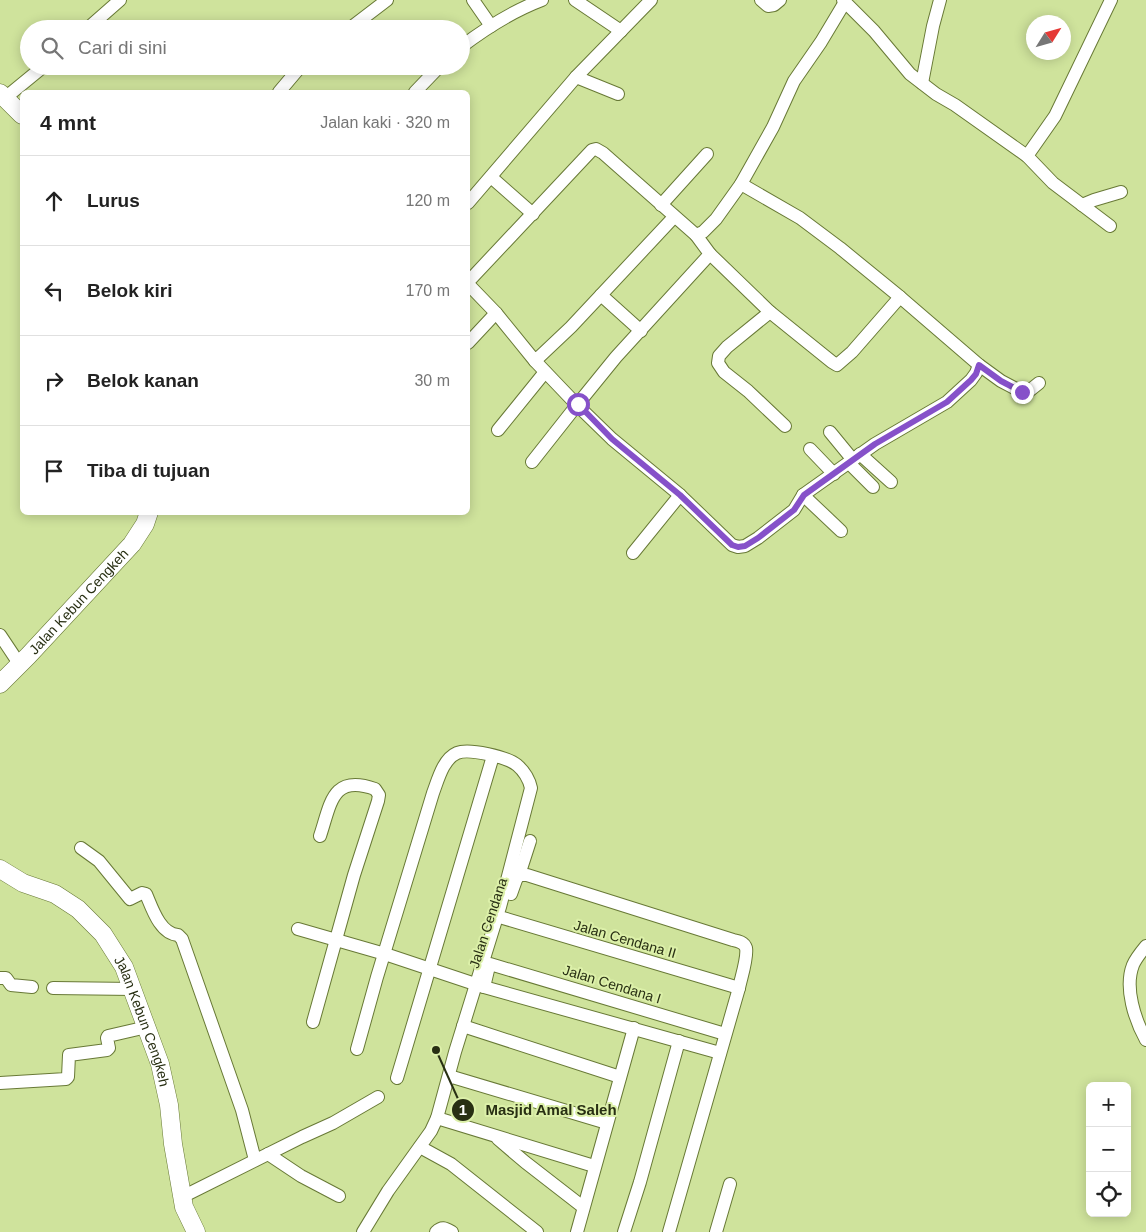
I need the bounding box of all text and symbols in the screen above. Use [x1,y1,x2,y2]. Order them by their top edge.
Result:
north arrow [1026,15,1071,60]
search box [20,20,470,75]
icon: search [38,34,66,62]
text: Cari di sini [78,37,167,58]
text: 4 mnt [40,111,96,134]
text: Jalan kaki · 320 m [320,114,450,131]
icon: ahead [40,187,68,215]
text: Lurus [87,190,140,211]
text: 120 m [406,192,450,209]
icon: left [40,277,68,305]
text: Belok kiri [87,280,173,301]
text: 170 m [406,282,450,299]
icon: right [40,367,68,395]
text: Belok kanan [87,370,199,391]
text: 30 m [414,372,450,389]
route end [1011,381,1034,404]
route start [567,393,590,416]
icon: arrive [40,457,68,485]
text: Tiba di tujuan [87,460,210,481]
street label: Jalan Kebun Cengkeh [26,545,131,657]
street label: Jalan Cendana [466,876,510,970]
street label: Jalan Cendana II [572,917,678,961]
street label: Jalan Kebun Cengkeh [111,953,173,1088]
street label: Jalan Cendana I [561,961,663,1007]
map controls [1086,1082,1131,1217]
button: + [1086,1082,1131,1127]
callout: Masjid Amal Saleh [450,1095,627,1125]
text: 1 [459,1101,467,1118]
text: Masjid Amal Saleh [485,1101,617,1118]
button: − [1086,1127,1131,1172]
button: locate [1086,1172,1131,1217]

